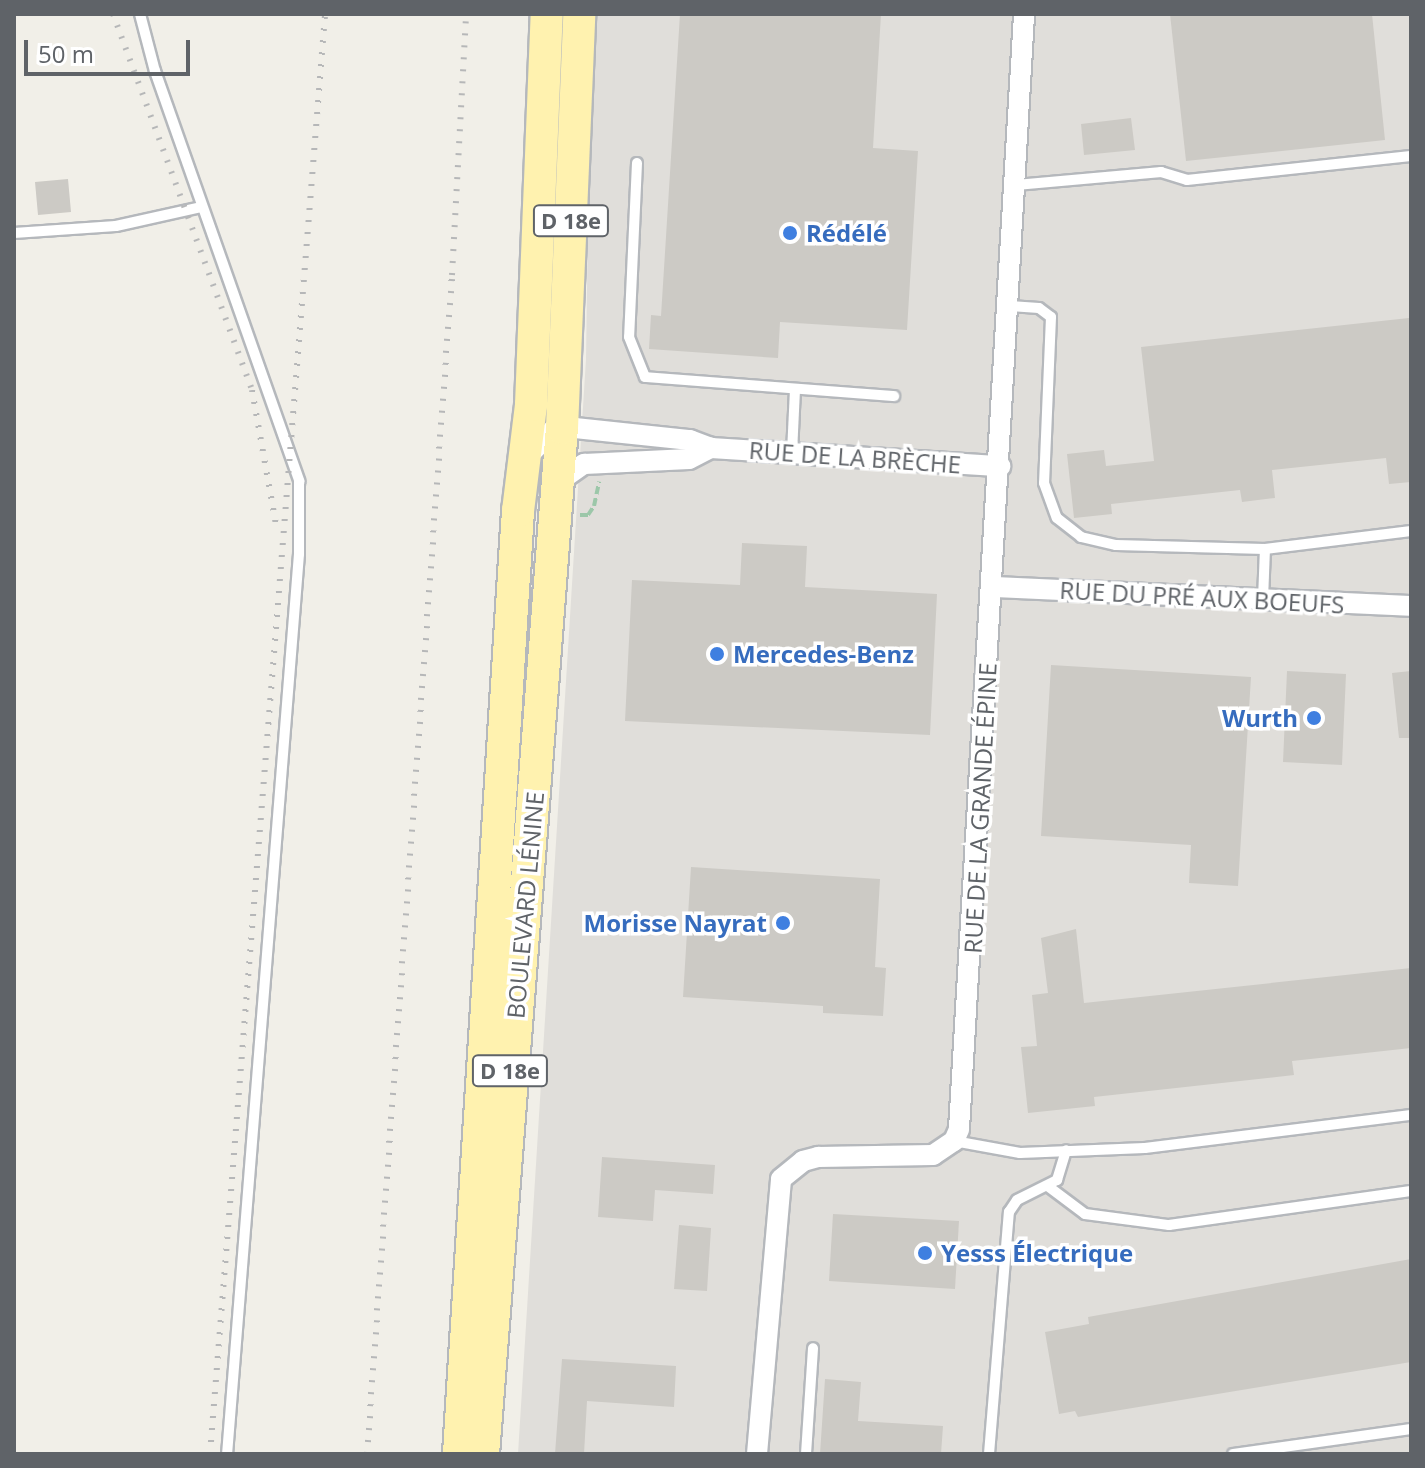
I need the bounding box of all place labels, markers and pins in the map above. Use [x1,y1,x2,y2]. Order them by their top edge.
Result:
place label: Rédélé [806,219,887,247]
marker: Rédélé [781,224,799,242]
place label: Mercedes-Benz [733,640,914,668]
marker: Mercedes-Benz [708,645,726,663]
place label: Wurth [1222,704,1298,732]
marker: Wurth [1305,709,1323,727]
place label: Morisse Nayrat [584,909,767,937]
marker: Morisse Nayrat [774,914,792,932]
place label: Yesss Électrique [941,1239,1133,1267]
marker: Yesss Électrique [916,1244,934,1262]

